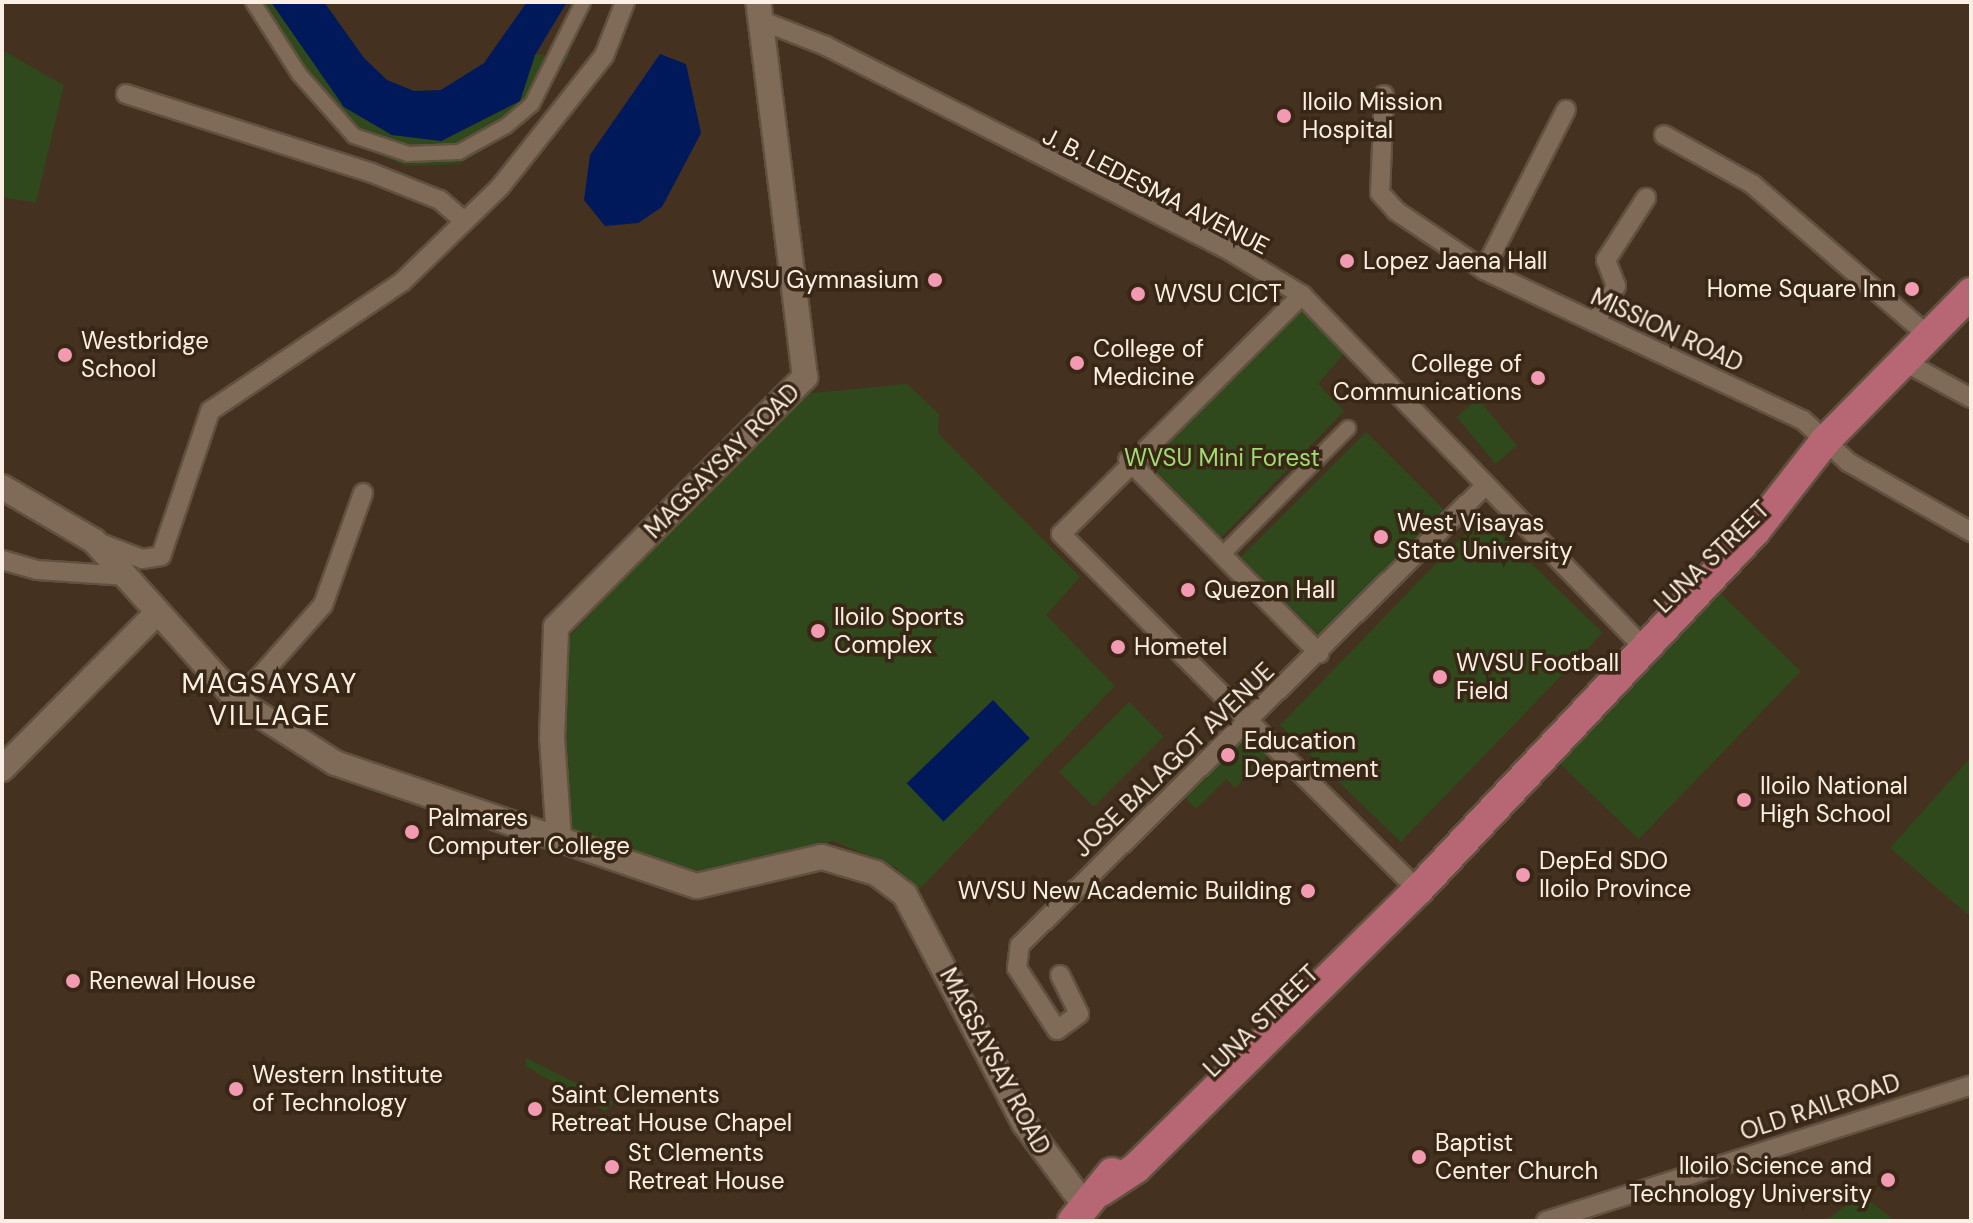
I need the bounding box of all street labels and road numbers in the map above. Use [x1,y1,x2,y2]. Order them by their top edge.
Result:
street label: J. B. LEDESMA AVENUE [1038,121,1274,261]
street label: MISSION ROAD [1586,282,1748,378]
street label: MAGSAYSAY ROAD [639,378,805,544]
street label: LUNA STREET [1649,495,1775,619]
street label: JOSE BALAGOT AVENUE [1068,657,1280,863]
street label: LUNA STREET [1198,959,1324,1083]
street label: MAGSAYSAY ROAD [934,963,1056,1159]
street label: OLD RAILROAD [1736,1068,1904,1146]

